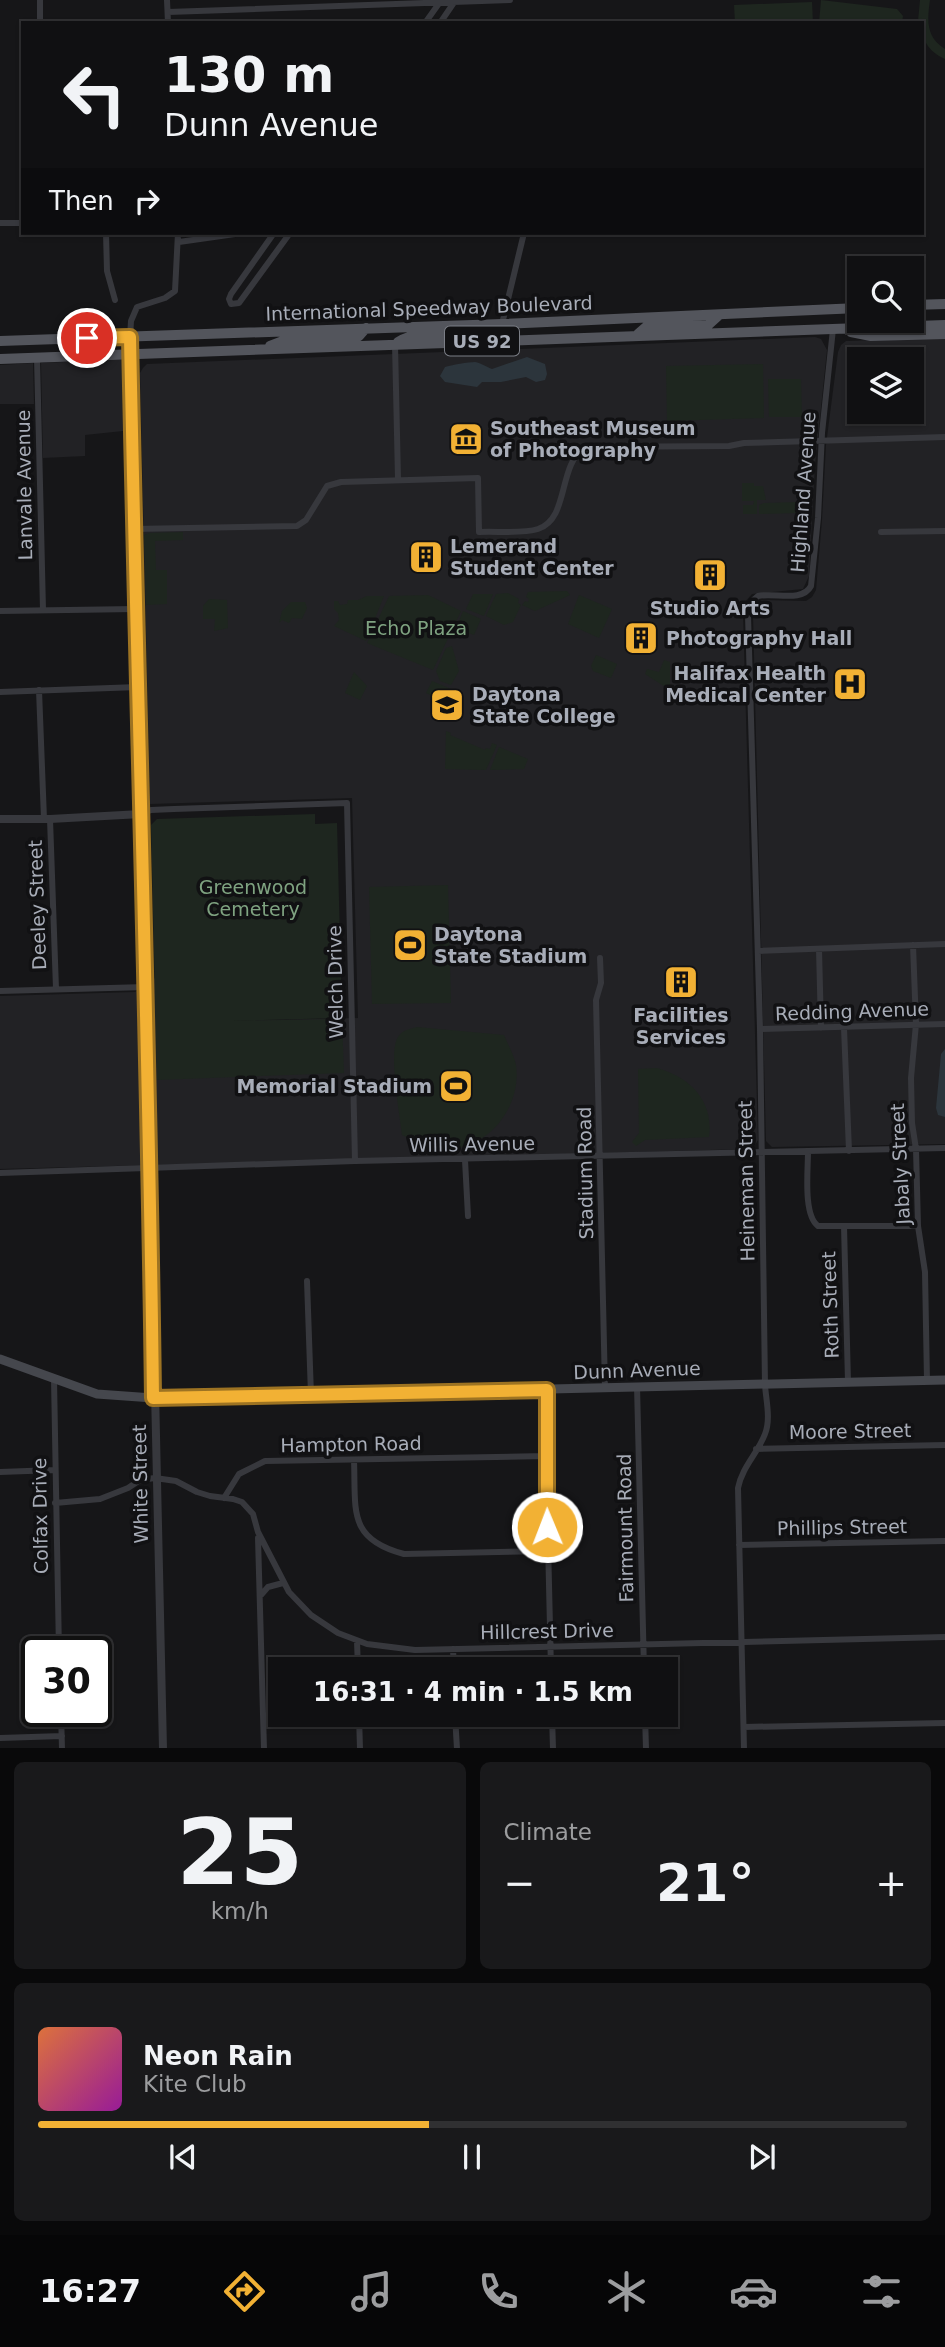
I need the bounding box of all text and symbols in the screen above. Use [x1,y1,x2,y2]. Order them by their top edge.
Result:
text: 130 m [164,47,334,104]
icon: left [49,49,140,140]
text: Dunn Avenue [164,106,379,144]
icon: right [128,182,166,220]
text: Then [49,186,114,216]
map controls [847,256,924,424]
button: search [847,256,924,333]
street label: International Speedway Boulevard [265,291,593,325]
pin [57,308,117,368]
icon: arrive [68,319,106,357]
road number: US 92 [445,326,519,356]
button: layers [847,347,924,424]
street label: Lanvale Avenue [12,409,36,561]
street label: Highland Avenue [786,411,820,573]
place label: Southeast Museum of Photography [490,417,696,461]
museum icon: Southeast Museum of Photography [447,420,485,458]
place label: Lemerand Student Center [450,535,614,579]
building icon: Lemerand Student Center [407,538,445,576]
building icon: Studio Arts [691,556,729,594]
place label: Studio Arts [650,597,770,619]
park label: Echo Plaza [365,617,467,639]
building icon: Photography Hall [622,619,660,657]
place label: Photography Hall [666,627,852,649]
place label: Halifax Health Medical Center [665,662,827,706]
hospital icon: Halifax Health Medical Center [831,665,869,703]
place label: Daytona State College [472,683,616,727]
school or university icon: Daytona State College [428,686,466,724]
street label: Deeley Street [24,840,50,970]
park label: Greenwood Cemetery [199,876,307,920]
place label: Daytona State Stadium [434,923,587,967]
street label: Welch Drive [323,925,347,1039]
sports icon: Daytona State Stadium [391,926,429,964]
building icon: Facilities Services [662,963,700,1001]
street label: Redding Avenue [775,997,929,1025]
place label: Facilities Services [633,1004,729,1048]
sports icon: Memorial Stadium [437,1067,475,1105]
place label: Memorial Stadium [236,1075,432,1097]
street label: Heineman Street [734,1100,758,1262]
street label: Jabaly Street [886,1103,914,1226]
street label: Stadium Road [573,1106,597,1240]
street label: Willis Avenue [409,1132,535,1156]
street label: Roth Street [817,1251,843,1359]
street label: Dunn Avenue [573,1357,701,1383]
street label: Moore Street [789,1419,911,1443]
street label: White Street [128,1424,152,1544]
street label: Hampton Road [280,1432,422,1456]
street label: Fairmount Road [613,1453,637,1603]
street label: Colfax Drive [28,1458,52,1574]
position arrow [510,1490,584,1564]
street label: Phillips Street [777,1515,907,1539]
street label: Hillcrest Drive [480,1619,614,1643]
speed limit sign: 30 [21,1636,112,1727]
text: 16:31 · 4 min · 1.5 km [313,1677,633,1707]
text: 25 [176,1800,303,1905]
text: Climate [504,1819,592,1845]
text: 21° [656,1853,754,1913]
text: − [504,1861,535,1905]
text: + [875,1861,907,1905]
text: km/h [211,1898,269,1924]
text: Neon Rain [143,2041,293,2071]
text: Kite Club [143,2071,247,2097]
icon: previous [164,2138,202,2176]
icon: pause [453,2138,491,2176]
icon: next [743,2138,781,2176]
icon: directions [220,2267,269,2316]
icon: music [347,2267,396,2316]
icon: phone [474,2267,523,2316]
icon: climate [602,2267,651,2316]
icon: car [729,2267,778,2316]
icon: filters [857,2267,906,2316]
text: 16:27 [39,2272,141,2310]

